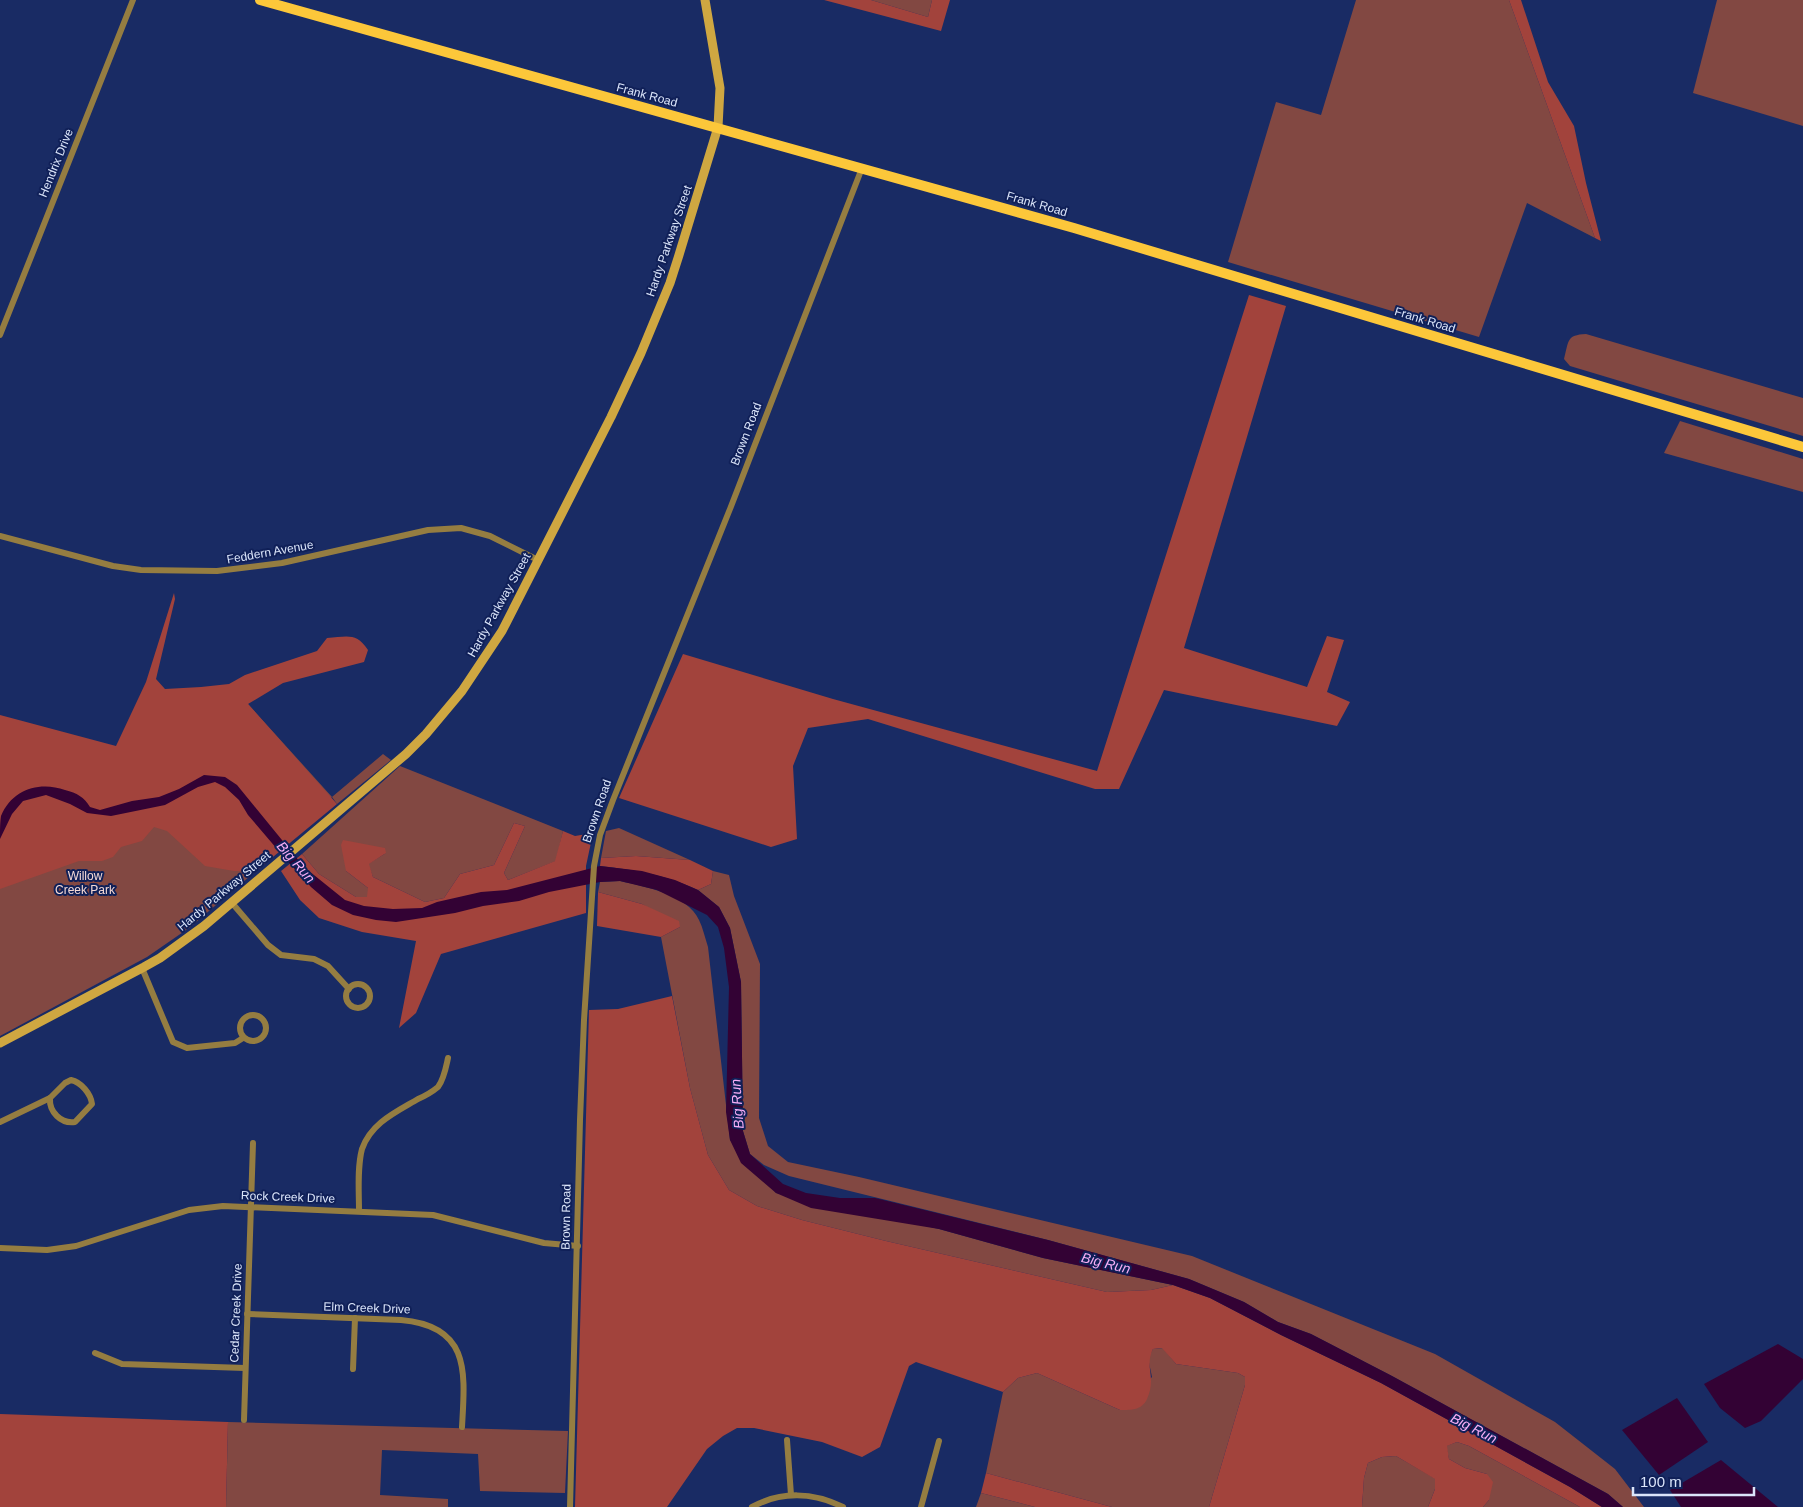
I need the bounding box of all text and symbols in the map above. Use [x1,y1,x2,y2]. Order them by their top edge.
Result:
street label: Frank Road [615,80,679,110]
street label: Hendrix Drive [36,126,76,199]
street label: Hardy Parkway Street [643,183,695,298]
street label: Frank Road [1005,189,1069,219]
street label: Frank Road [1393,304,1457,336]
street label: Brown Road [728,401,764,467]
street label: Feddern Avenue [226,537,315,567]
street label: Hardy Parkway Street [465,550,534,659]
street label: Brown Road [580,777,614,845]
water label: Big Run [274,838,319,886]
street label: Hardy Parkway Street [175,848,274,934]
park label: Willow Creek Park [55,869,116,897]
water label: Big Run [727,1078,747,1129]
street label: Brown Road [558,1184,574,1250]
street label: Rock Creek Drive [241,1188,336,1206]
water label: Big Run [1080,1249,1132,1277]
street label: Cedar Creek Drive [227,1263,245,1363]
street label: Elm Creek Drive [323,1299,411,1317]
water label: Big Run [1448,1410,1500,1447]
scale bar [1633,1464,1754,1496]
text: 100 m [1640,1473,1682,1490]

